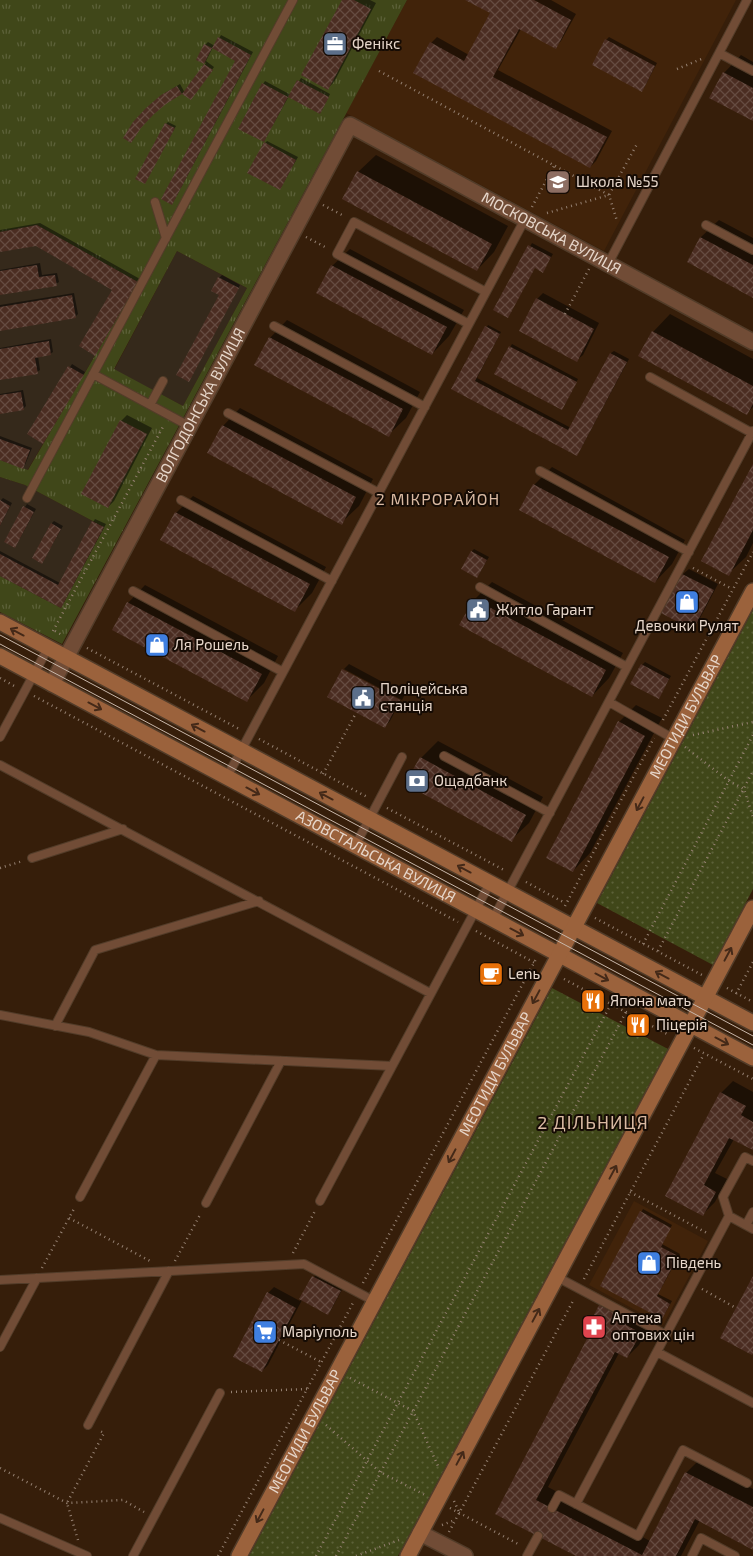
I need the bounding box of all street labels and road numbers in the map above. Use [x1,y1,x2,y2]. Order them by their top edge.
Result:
street label: МОСКОВСЬКА ВУЛИЦЯ [479,188,625,277]
street label: ВОЛГОДОНСЬКА ВУЛИЦЯ [151,324,248,485]
street label: МЕОТИДИ БУЛЬВАР [645,651,726,781]
street label: АЗОВСТАЛЬСЬКА ВУЛИЦЯ [293,806,459,906]
street label: МЕОТИДИ БУЛЬВАР [455,1009,535,1139]
street label: МЕОТИДИ БУЛЬВАР [264,1366,345,1496]

